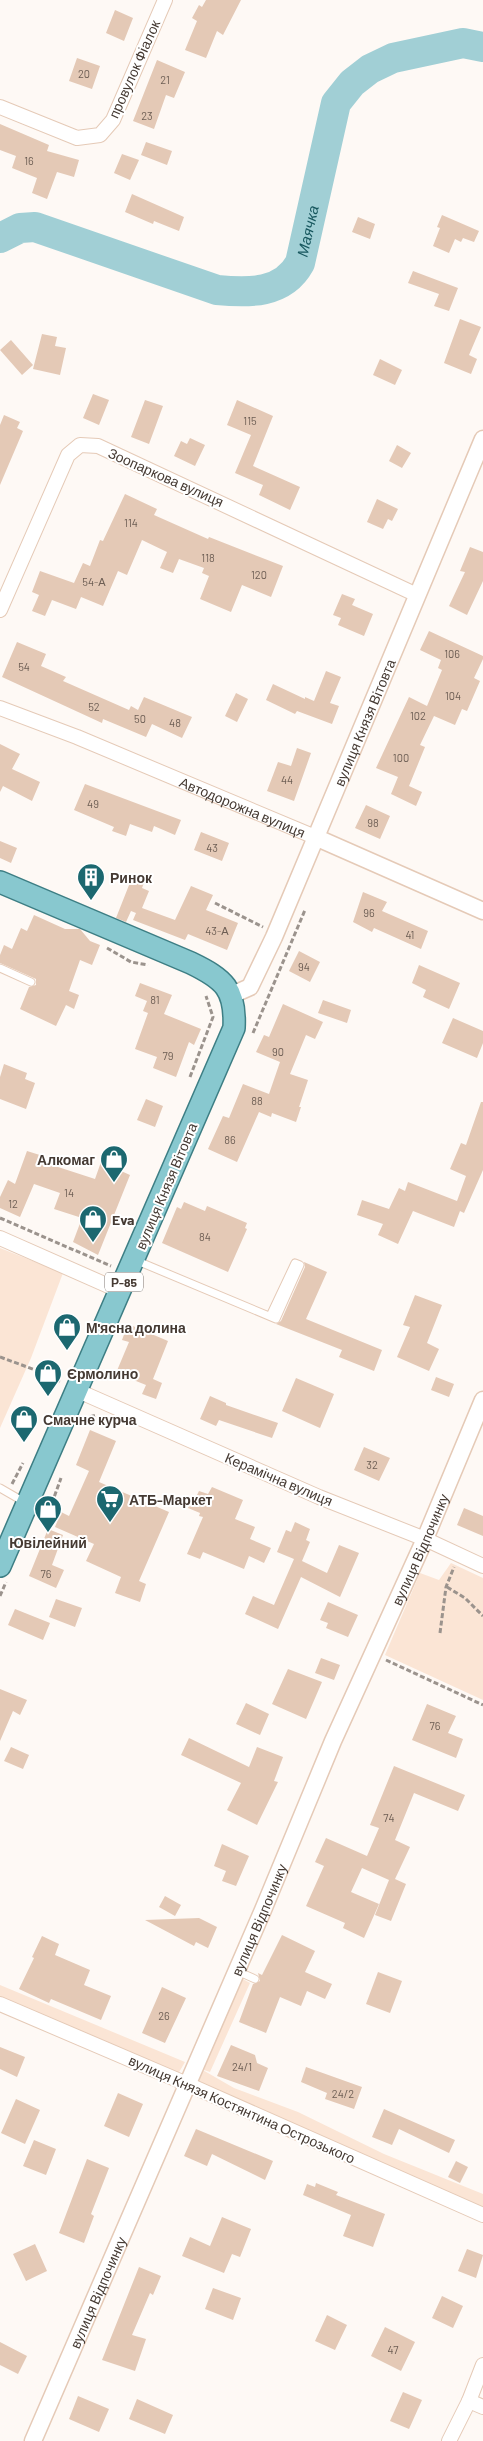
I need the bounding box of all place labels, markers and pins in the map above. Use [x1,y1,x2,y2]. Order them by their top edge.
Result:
building icon: Ринок [76,862,106,901]
place label: Ринок [110,869,153,886]
shop icon: Алкомаг [99,1144,129,1183]
place label: Алкомаг [37,1151,95,1168]
shop icon: Eva [78,1204,108,1243]
place label: Eva [112,1211,134,1228]
shop icon: М'ясна долина [52,1312,82,1351]
place label: М'ясна долина [86,1319,186,1336]
shop icon: Єрмолино [33,1358,63,1397]
place label: Єрмолино [67,1365,138,1382]
shop icon: Смачне курча [9,1404,39,1443]
place label: Смачне курча [43,1411,137,1428]
supermarket icon: АТБ-Маркет [95,1484,125,1523]
place label: АТБ-Маркет [129,1491,213,1508]
shop icon: Ювілейний [33,1494,63,1533]
place label: Ювілейний [9,1534,87,1551]

